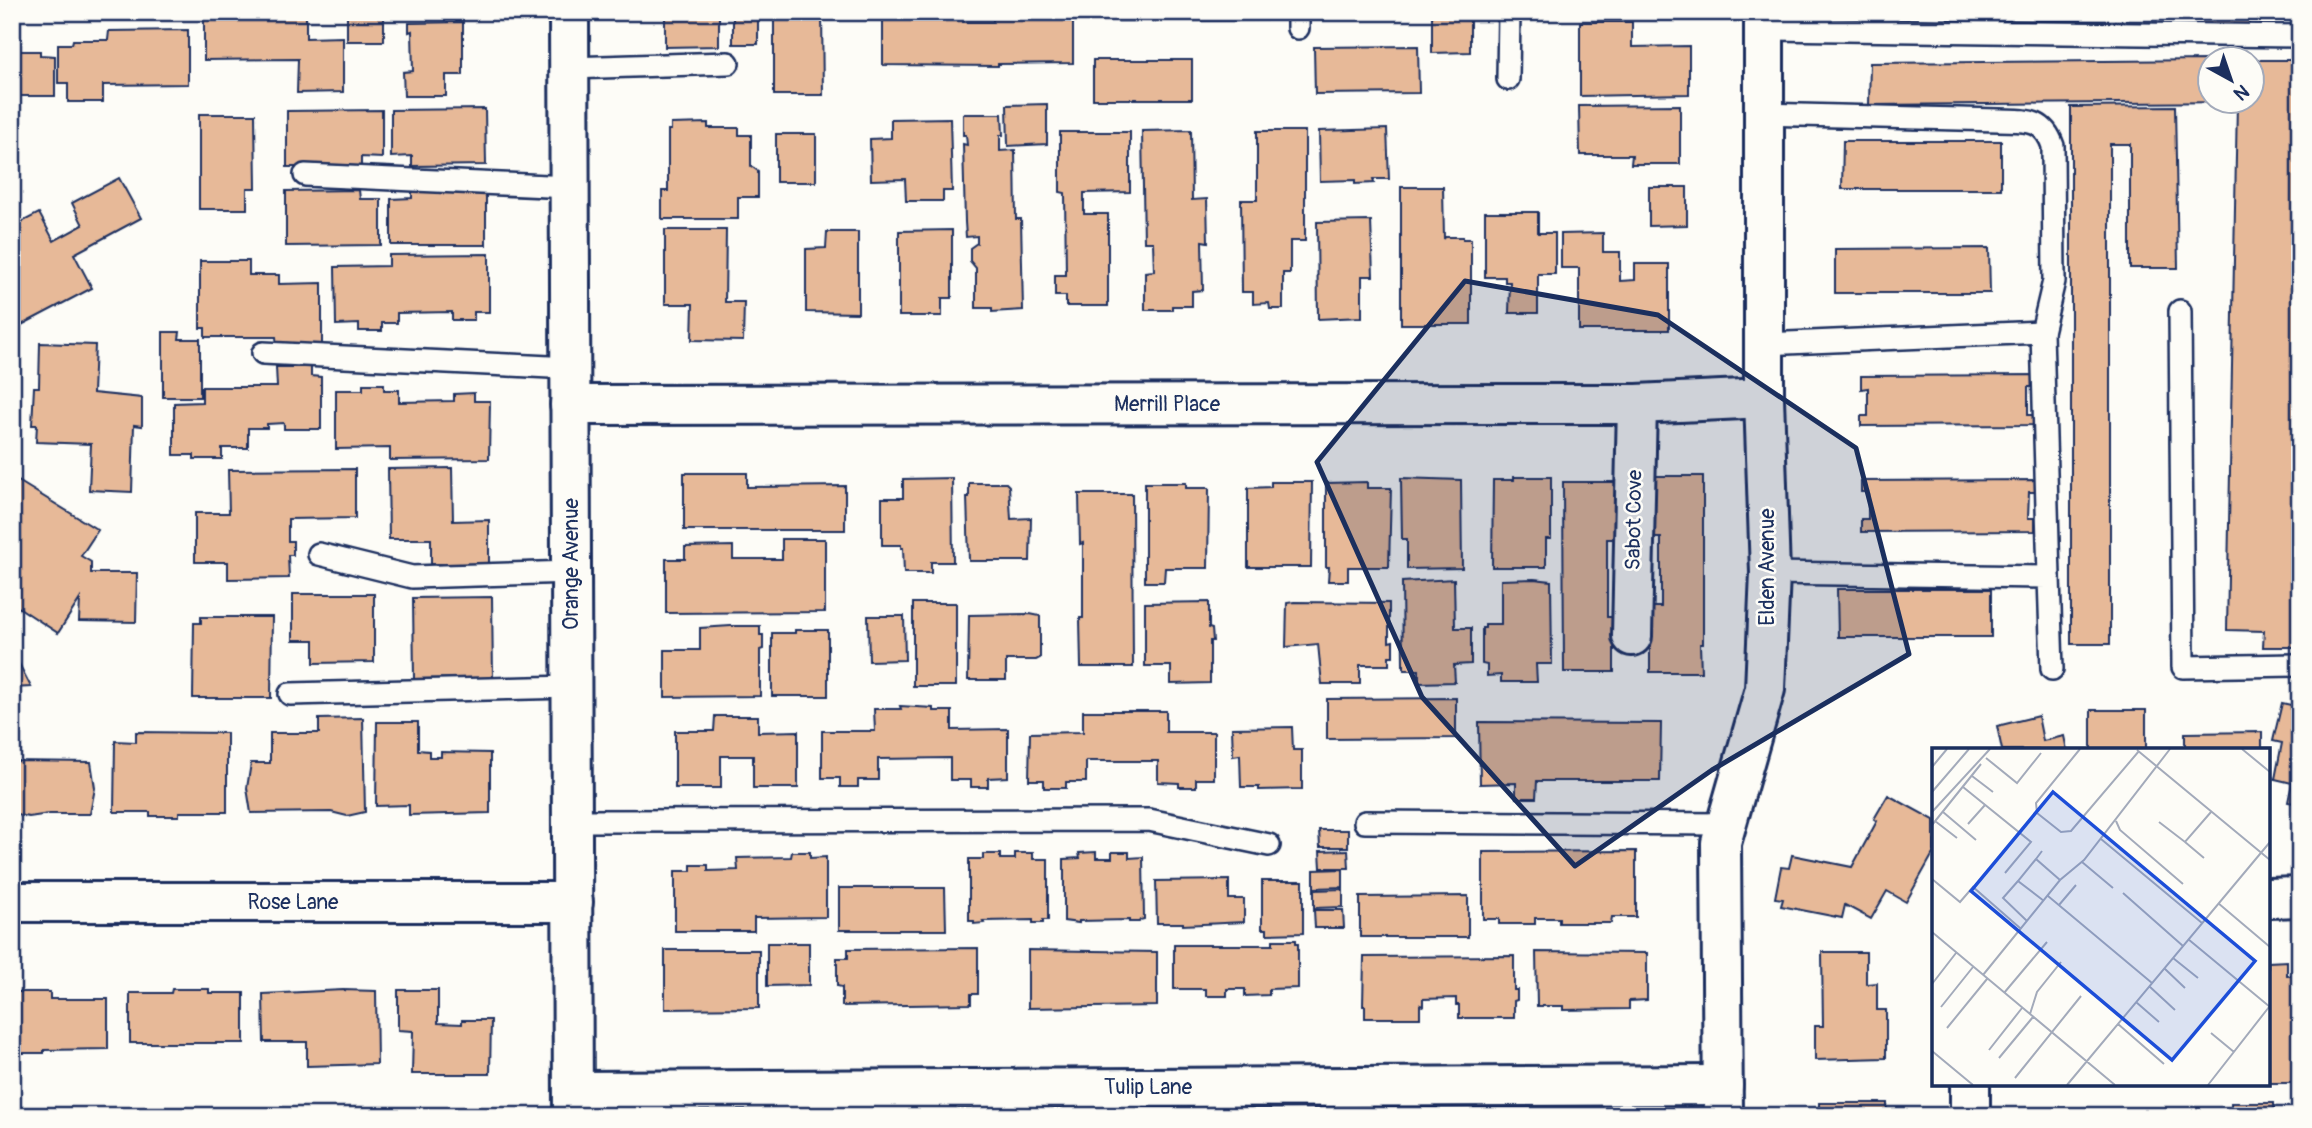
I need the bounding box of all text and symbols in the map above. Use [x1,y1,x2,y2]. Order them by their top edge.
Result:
north arrow [2196,46,2266,116]
text: N [2229,79,2254,106]
street label: Merrill Place [1114,391,1221,418]
street label: Sabot Cove [1620,469,1648,571]
street label: Orange Avenue [558,497,585,630]
street label: Elden Avenue [1754,508,1781,626]
inset map [1932,748,2270,1086]
street label: Rose Lane [248,889,339,916]
street label: Tulip Lane [1104,1074,1193,1101]

